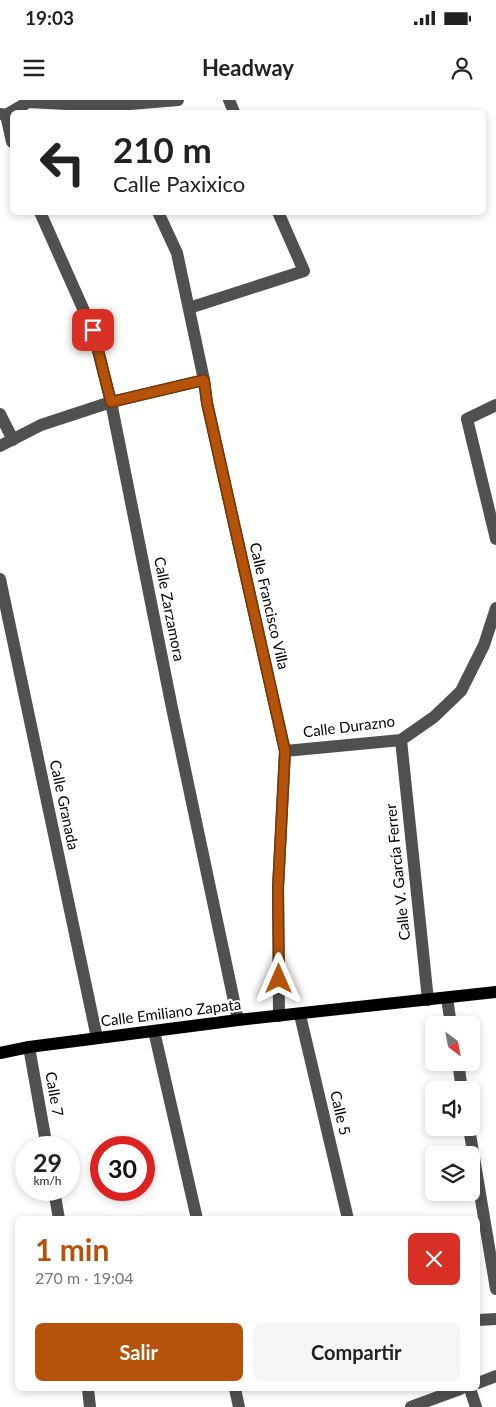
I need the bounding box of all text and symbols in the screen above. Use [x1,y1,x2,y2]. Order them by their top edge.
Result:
text: 19:03 [25,6,74,29]
icon: menu [20,54,48,82]
text: Headway [202,54,294,81]
icon: person [448,54,476,82]
text: 210 m [113,128,212,170]
icon: left [30,130,95,195]
text: Calle Paxixico [113,170,245,197]
pin [72,309,114,351]
icon: arrive [79,316,107,344]
street label: Calle Francisco Villa [247,541,293,671]
street label: Calle Zarzamora [151,555,189,663]
street label: Calle Durazno [302,711,396,741]
street label: Calle Granada [47,758,83,851]
street label: Calle V. García Ferrer [381,802,413,941]
position arrow [252,952,304,1004]
street label: Calle Emiliano Zapata [100,994,242,1030]
north arrow [425,1016,480,1071]
map controls [425,1016,480,1201]
street label: Calle 7 [42,1070,68,1118]
button: sound [425,1081,480,1136]
street label: Calle 5 [327,1089,355,1137]
speed limit sign: 30 [90,1136,155,1201]
button: layers [425,1146,480,1201]
text: 29 [33,1147,62,1177]
text: km/h [33,1173,62,1188]
text: 1 min [35,1231,109,1267]
button: close [408,1233,460,1285]
text: 270 m · 19:04 [35,1268,134,1287]
button: Salir [35,1323,243,1381]
button: Compartir [253,1323,460,1381]

